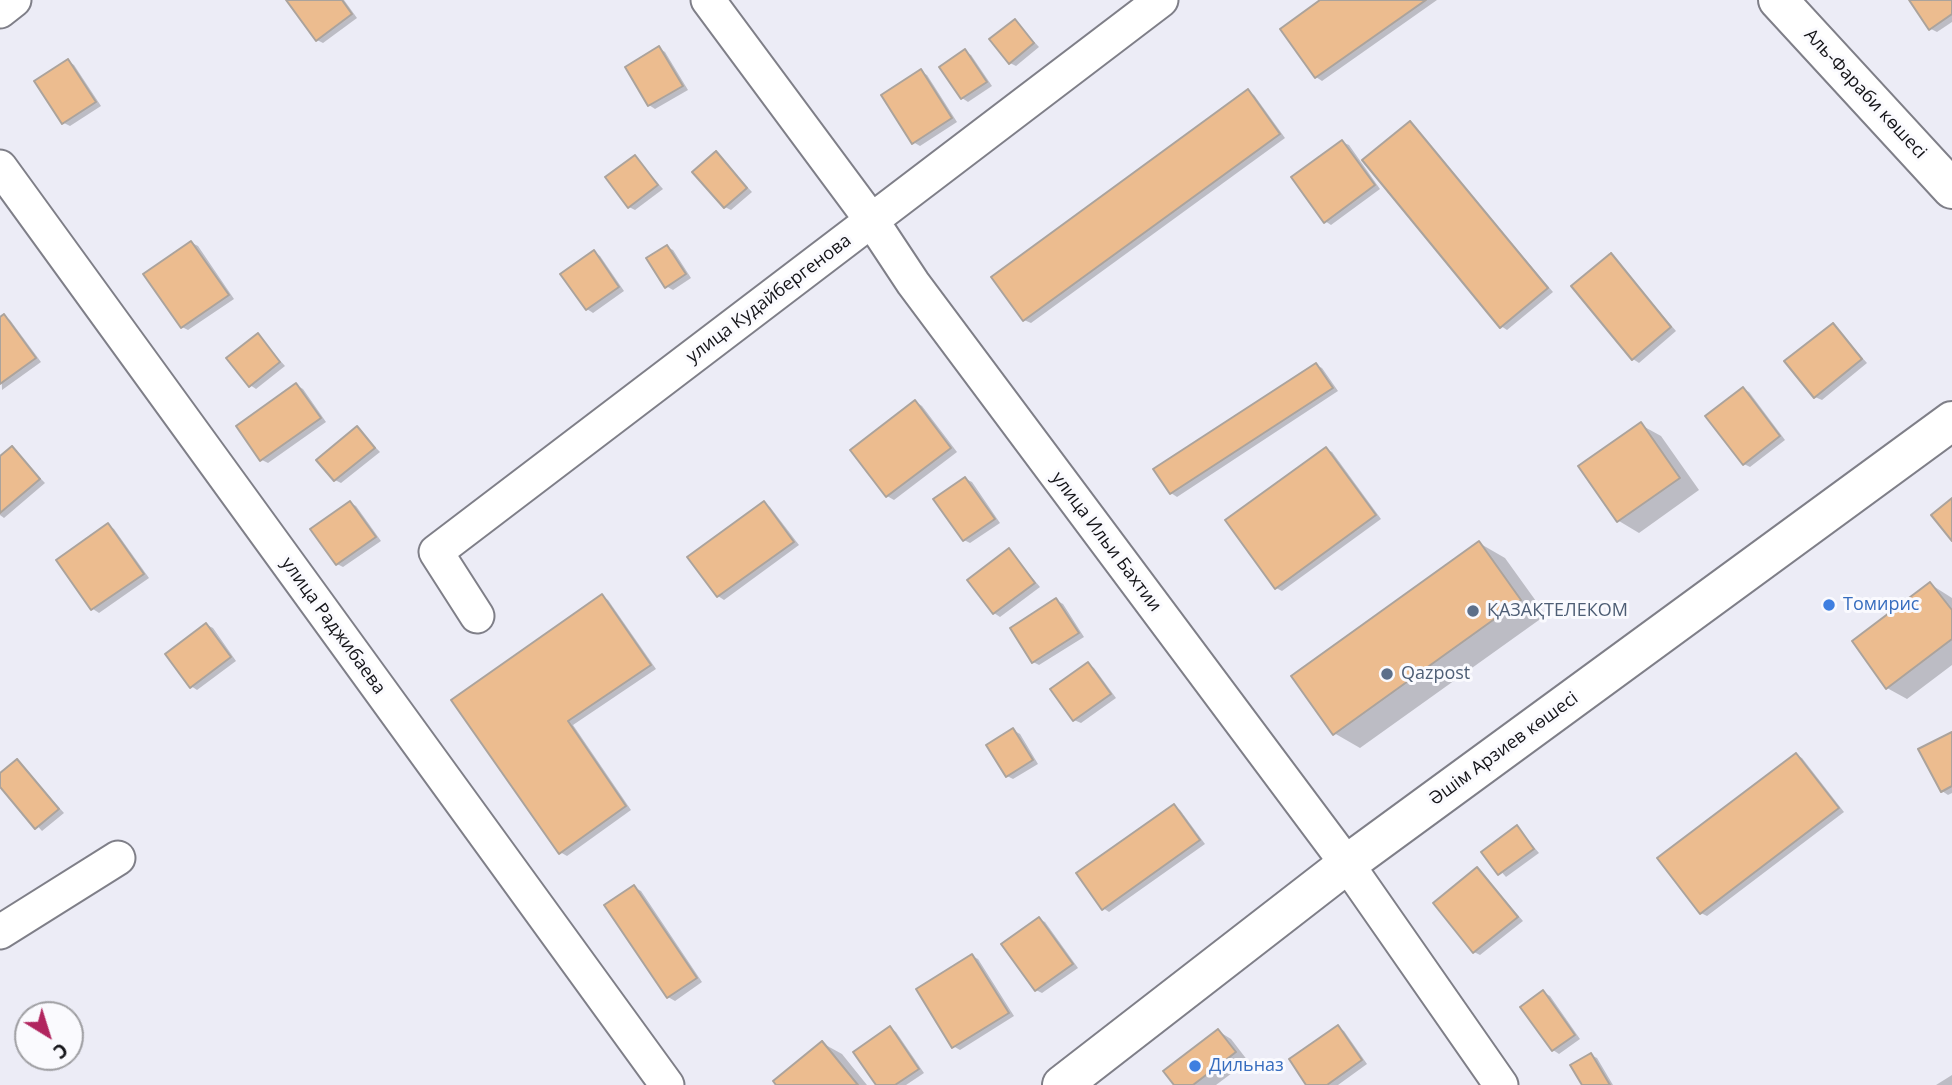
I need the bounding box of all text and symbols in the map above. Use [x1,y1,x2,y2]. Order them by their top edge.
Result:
street label: Аль-Фараби көшесі [1799,25,1931,163]
street label: улица Кудайбергенова [682,230,856,368]
street label: улица Ильи Бахтии [1046,468,1166,616]
street label: улица Раджибаева [276,553,390,699]
place label: Томирис [1843,594,1919,616]
marker: Томирис [1821,597,1837,613]
place label: ҚАЗАҚТЕЛЕКОМ [1487,600,1628,622]
marker: ҚАЗАҚТЕЛЕКОМ [1465,603,1481,619]
place label: Qazpost [1401,663,1470,685]
marker: Qazpost [1379,666,1395,682]
street label: Әшім Арзиев көшесі [1425,688,1583,810]
north arrow [14,1001,84,1071]
text: С [48,1037,73,1065]
place label: Дильназ [1209,1055,1284,1077]
marker: Дильназ [1187,1058,1203,1074]

